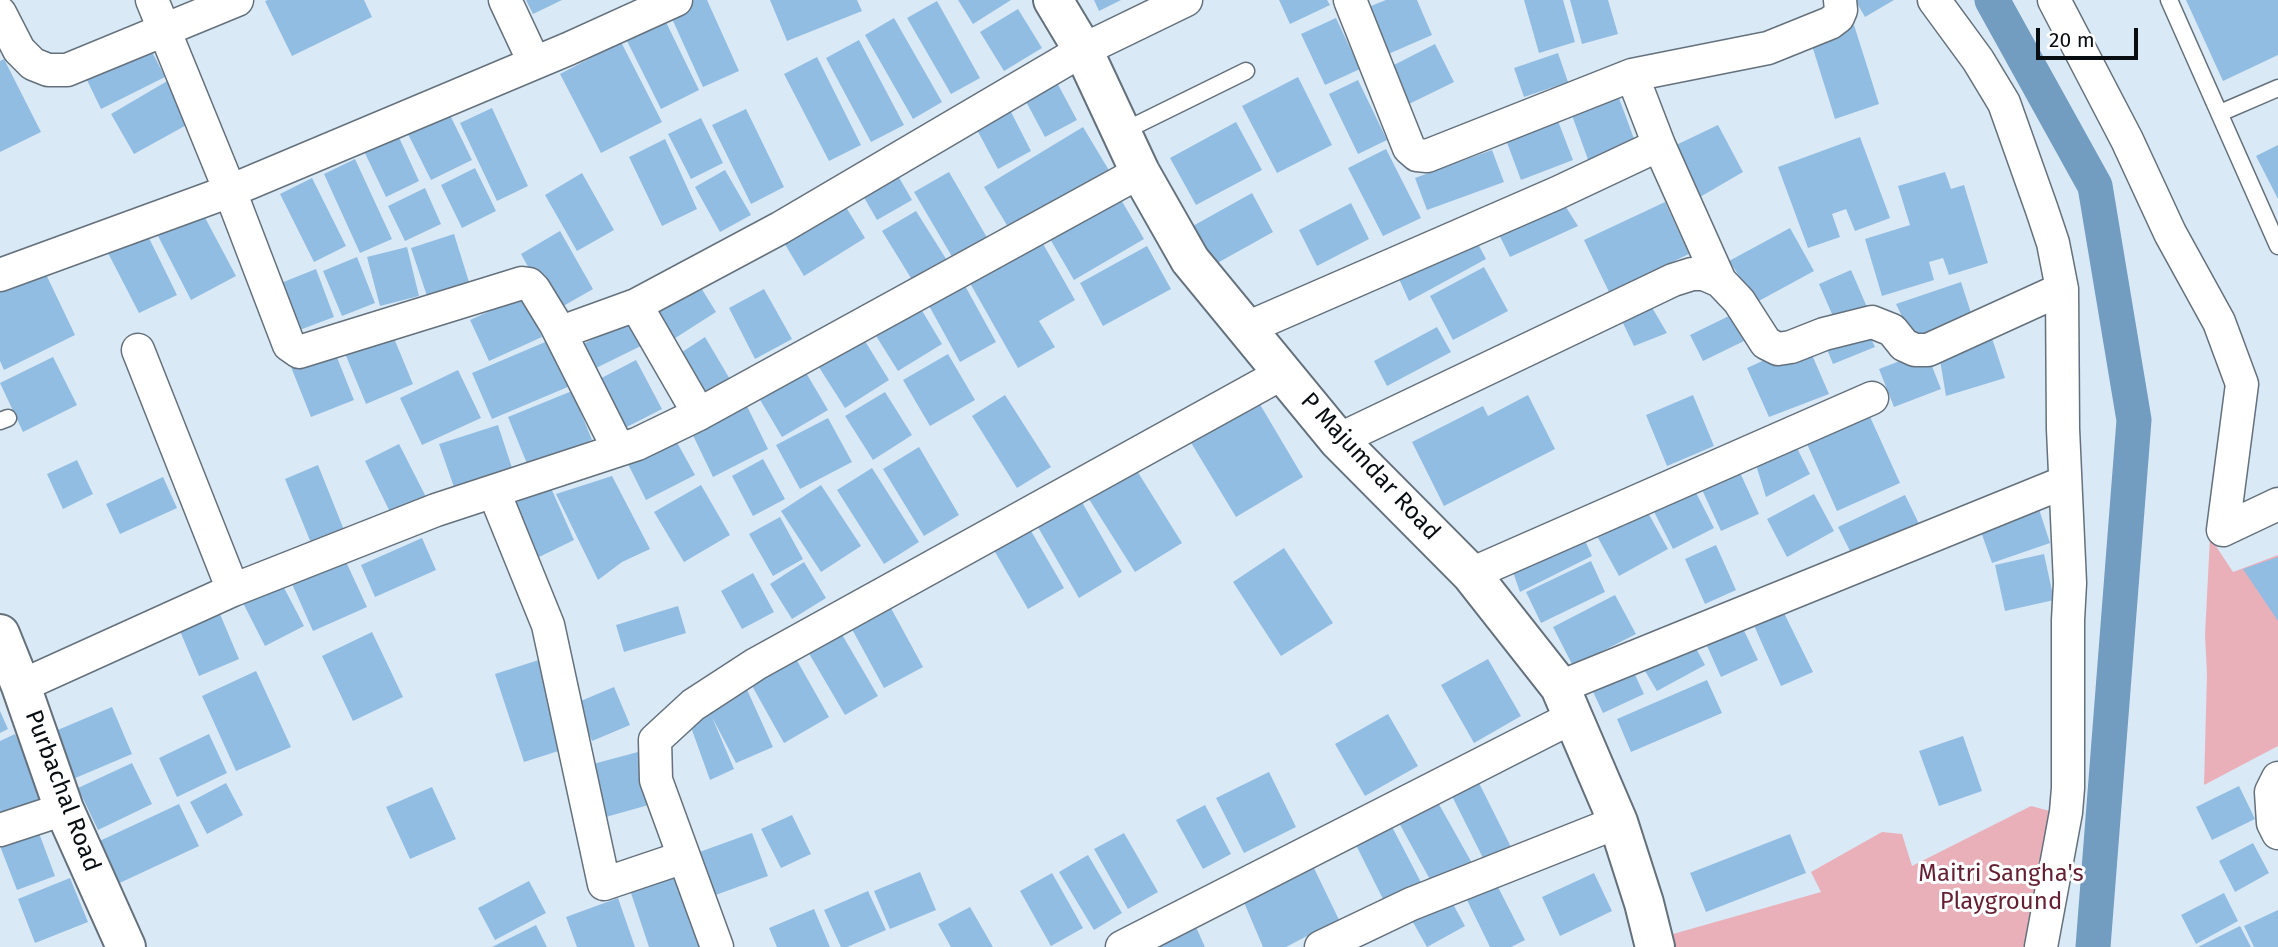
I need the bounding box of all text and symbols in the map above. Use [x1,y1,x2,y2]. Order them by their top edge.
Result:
scale bar [2040,14,2142,58]
text: 20 m [2049,27,2095,53]
street label: P Majumdar Road [1294,387,1446,547]
street label: Purbachal Road [18,706,106,876]
park label: Maitri Sangha's Playground [1918,860,2084,916]

